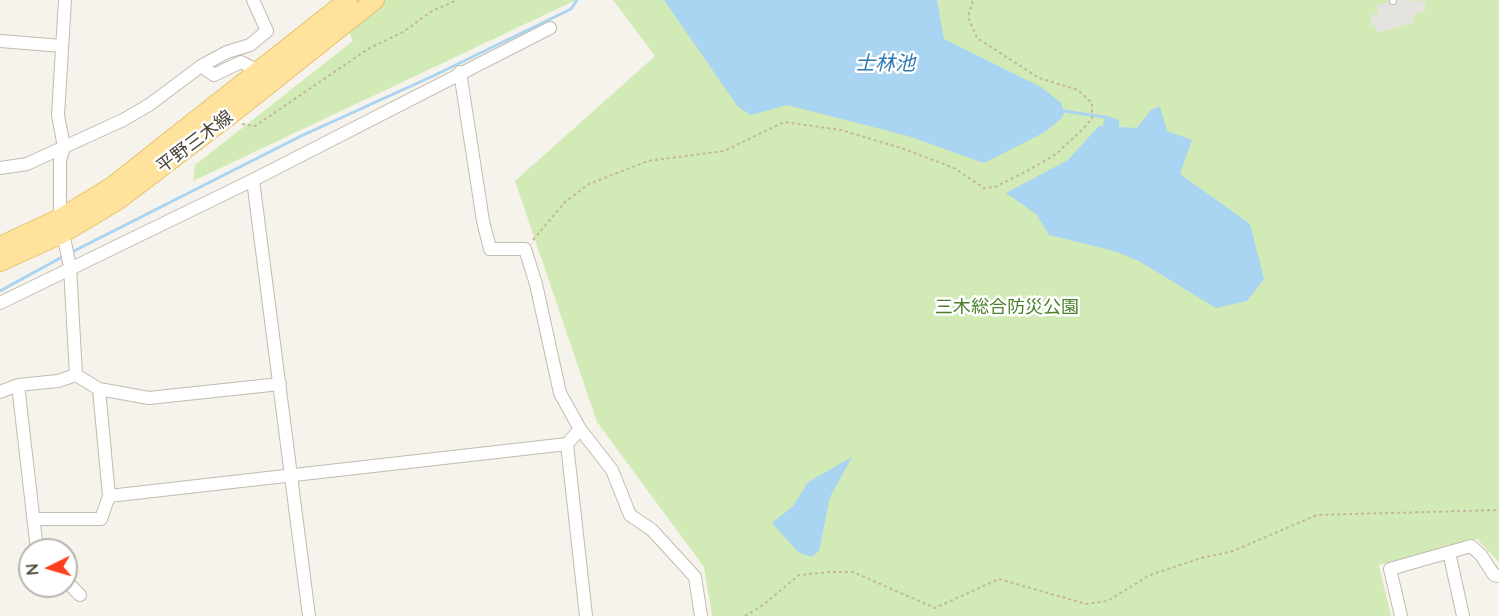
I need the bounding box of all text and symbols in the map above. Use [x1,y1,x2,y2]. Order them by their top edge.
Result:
water label: 士林池 [855,52,915,76]
street label: 平野三木線 [153,106,237,178]
park label: 三木総合防災公園 [935,297,1079,319]
north arrow [18,538,78,598]
text: N [22,563,43,576]

